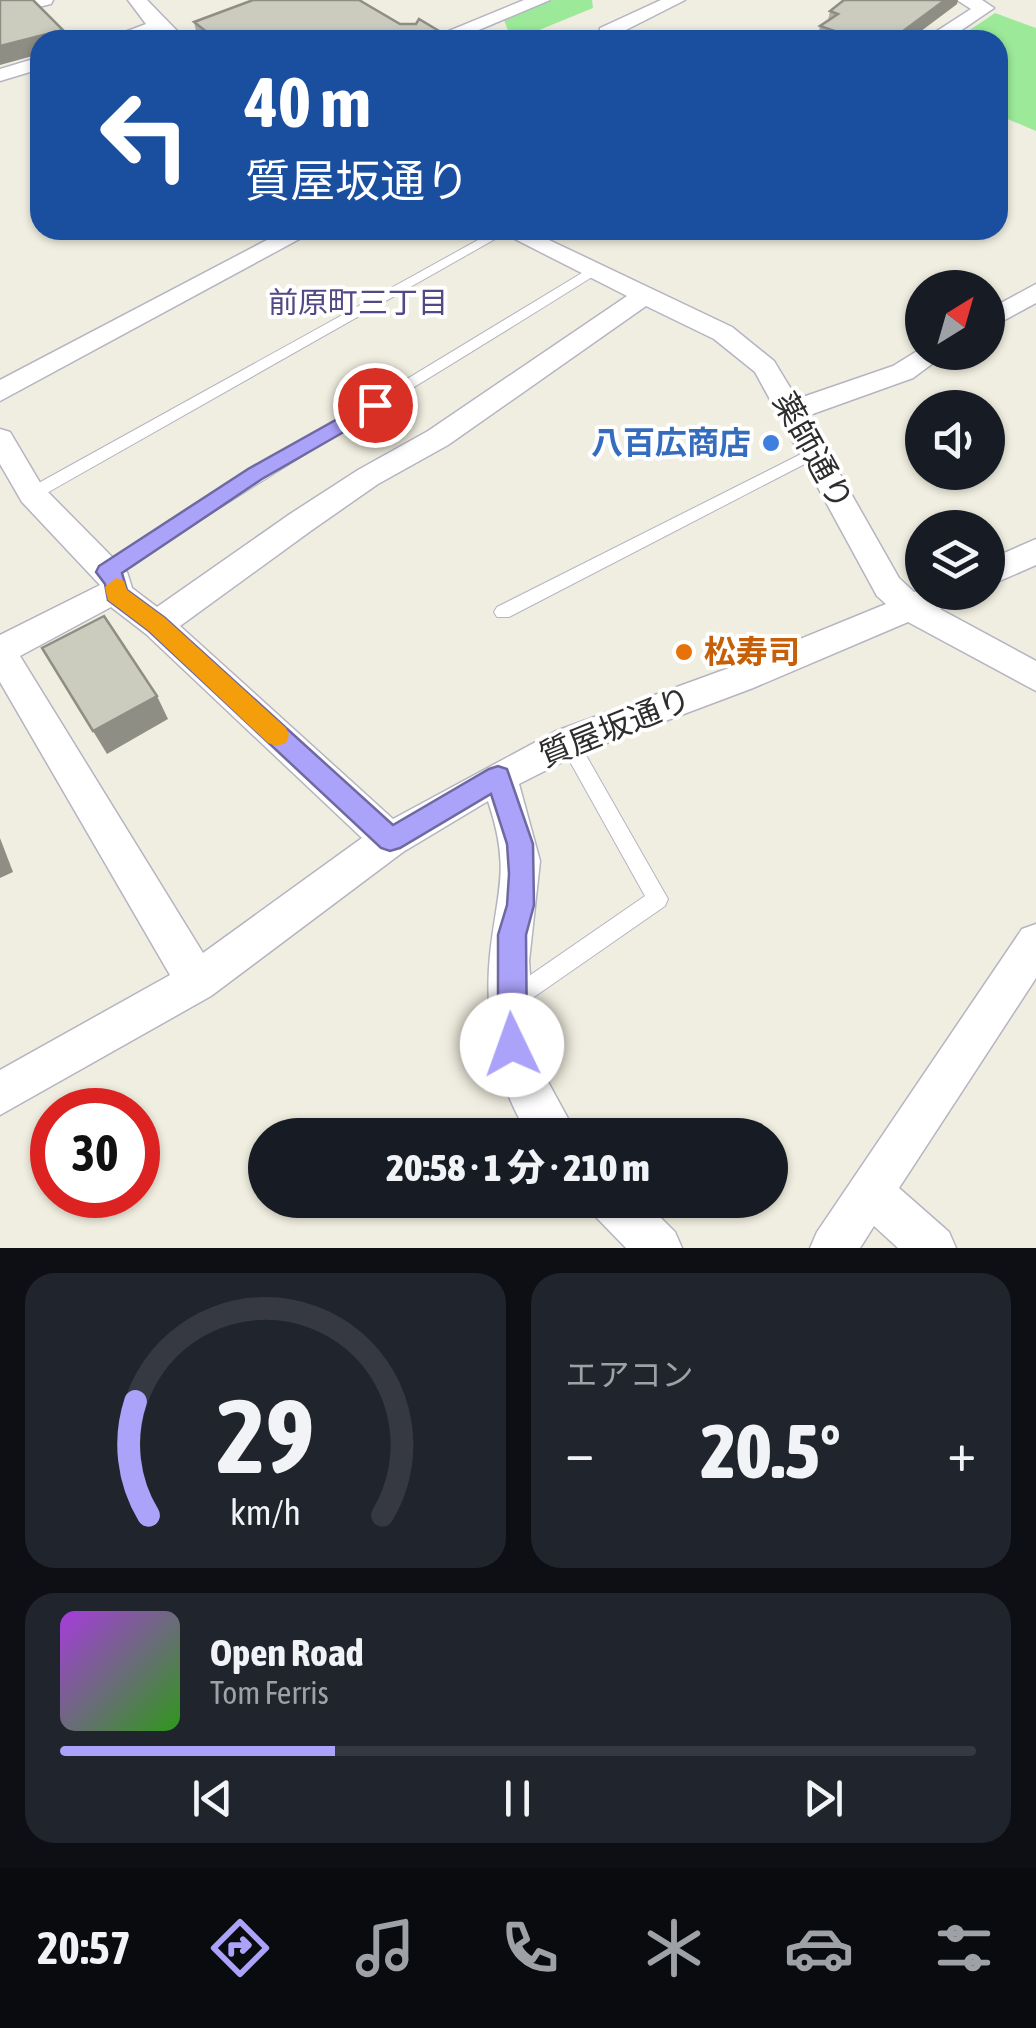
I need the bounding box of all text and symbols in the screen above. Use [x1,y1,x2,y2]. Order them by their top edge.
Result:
text: 40 m [245,62,371,142]
icon: left [80,70,210,200]
text: 質屋坂通り [245,155,470,207]
north arrow [905,270,1005,370]
map controls [905,270,1005,610]
district label: 前原町三丁目 [268,285,448,319]
pin [333,363,418,448]
icon: arrive [348,378,403,433]
street label: 薬師通り [766,386,861,516]
button: sound [905,390,1005,490]
place label: 八百広商店 [591,424,751,461]
marker: 八百広商店 [760,432,782,454]
button: layers [905,510,1005,610]
place label: 松寿司 [704,633,800,670]
marker: 松寿司 [673,641,695,663]
street label: 質屋坂通り [534,679,696,774]
position arrow [460,993,564,1097]
speed limit sign: 30 [30,1088,160,1218]
text: 20:58 · 1 分 · 210 m [386,1146,650,1189]
text: エアコン [566,1356,694,1393]
text: 29 [216,1376,314,1495]
text: 20.5° [701,1408,841,1494]
text: − [566,1420,594,1483]
text: + [947,1420,976,1483]
text: km/h [230,1492,301,1533]
text: Open Road [210,1631,364,1674]
text: Tom Ferris [210,1674,329,1711]
icon: previous [185,1771,240,1826]
icon: pause [490,1771,545,1826]
icon: next [796,1771,851,1826]
icon: directions [205,1913,275,1983]
icon: music [350,1913,420,1983]
icon: phone [495,1913,565,1983]
icon: climate [639,1913,709,1983]
icon: car [784,1913,854,1983]
icon: filters [929,1913,999,1983]
text: 20:57 [37,1922,131,1974]

